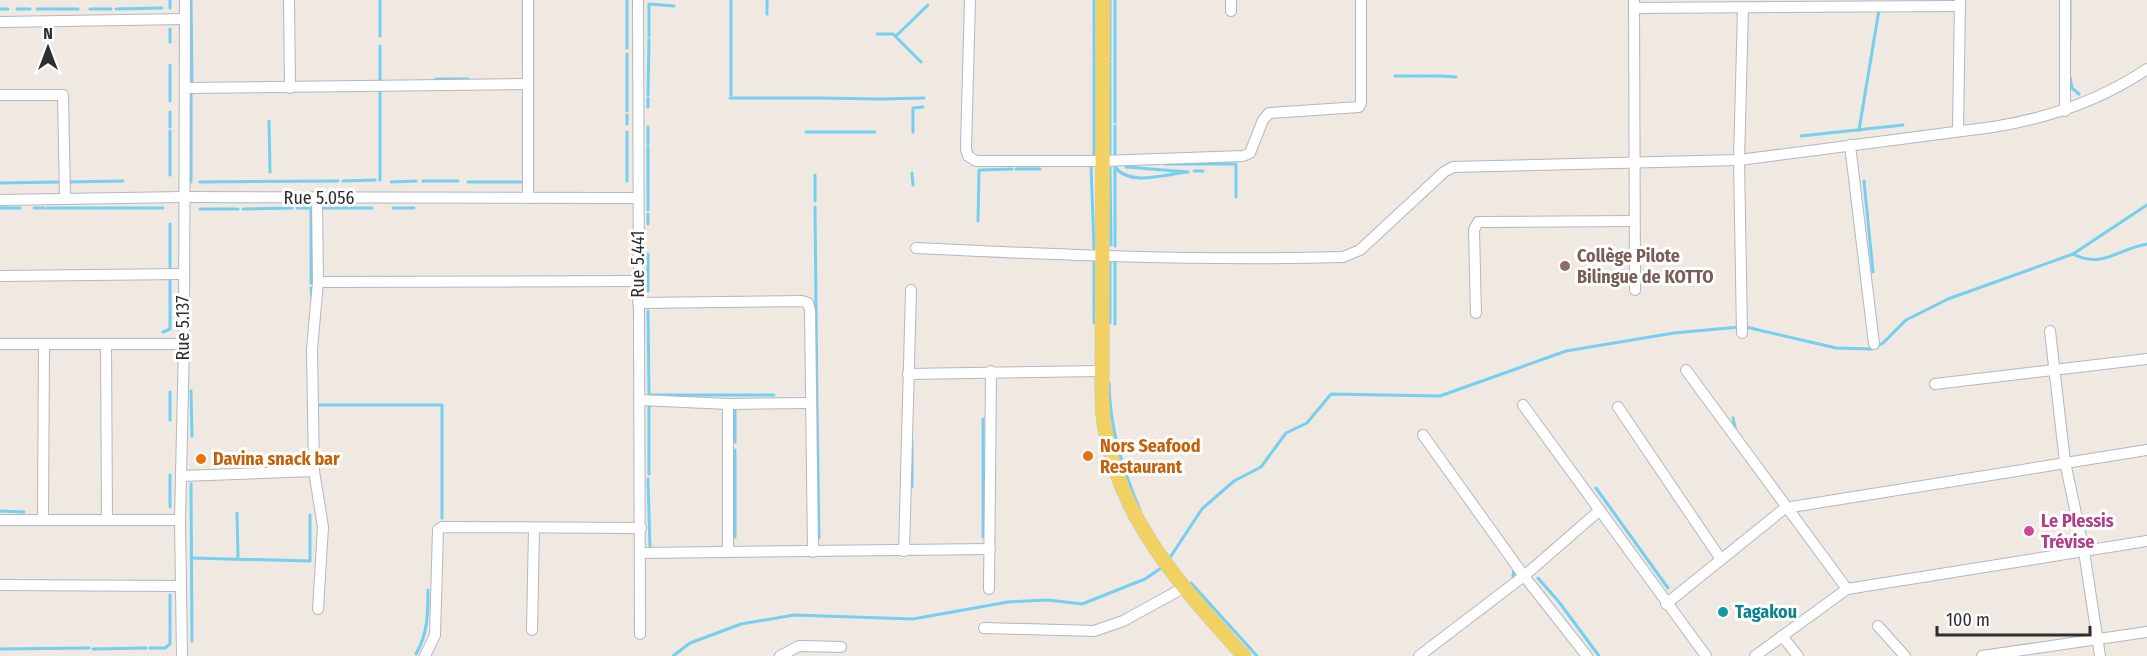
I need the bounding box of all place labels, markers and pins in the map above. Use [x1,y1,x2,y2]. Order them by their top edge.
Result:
place label: Collège Pilote Bilingue de KOTTO [1577,245,1714,288]
marker: Collège Pilote Bilingue de KOTTO [1558,259,1572,273]
place label: Nors Seafood Restaurant [1100,435,1200,478]
place label: Davina snack bar [213,448,340,470]
marker: Nors Seafood Restaurant [1081,449,1095,463]
marker: Davina snack bar [194,452,208,466]
place label: Le Plessis Trévise [2041,510,2114,553]
marker: Le Plessis Trévise [2022,524,2036,538]
place label: Tagakou [1735,601,1797,623]
marker: Tagakou [1716,605,1730,619]

